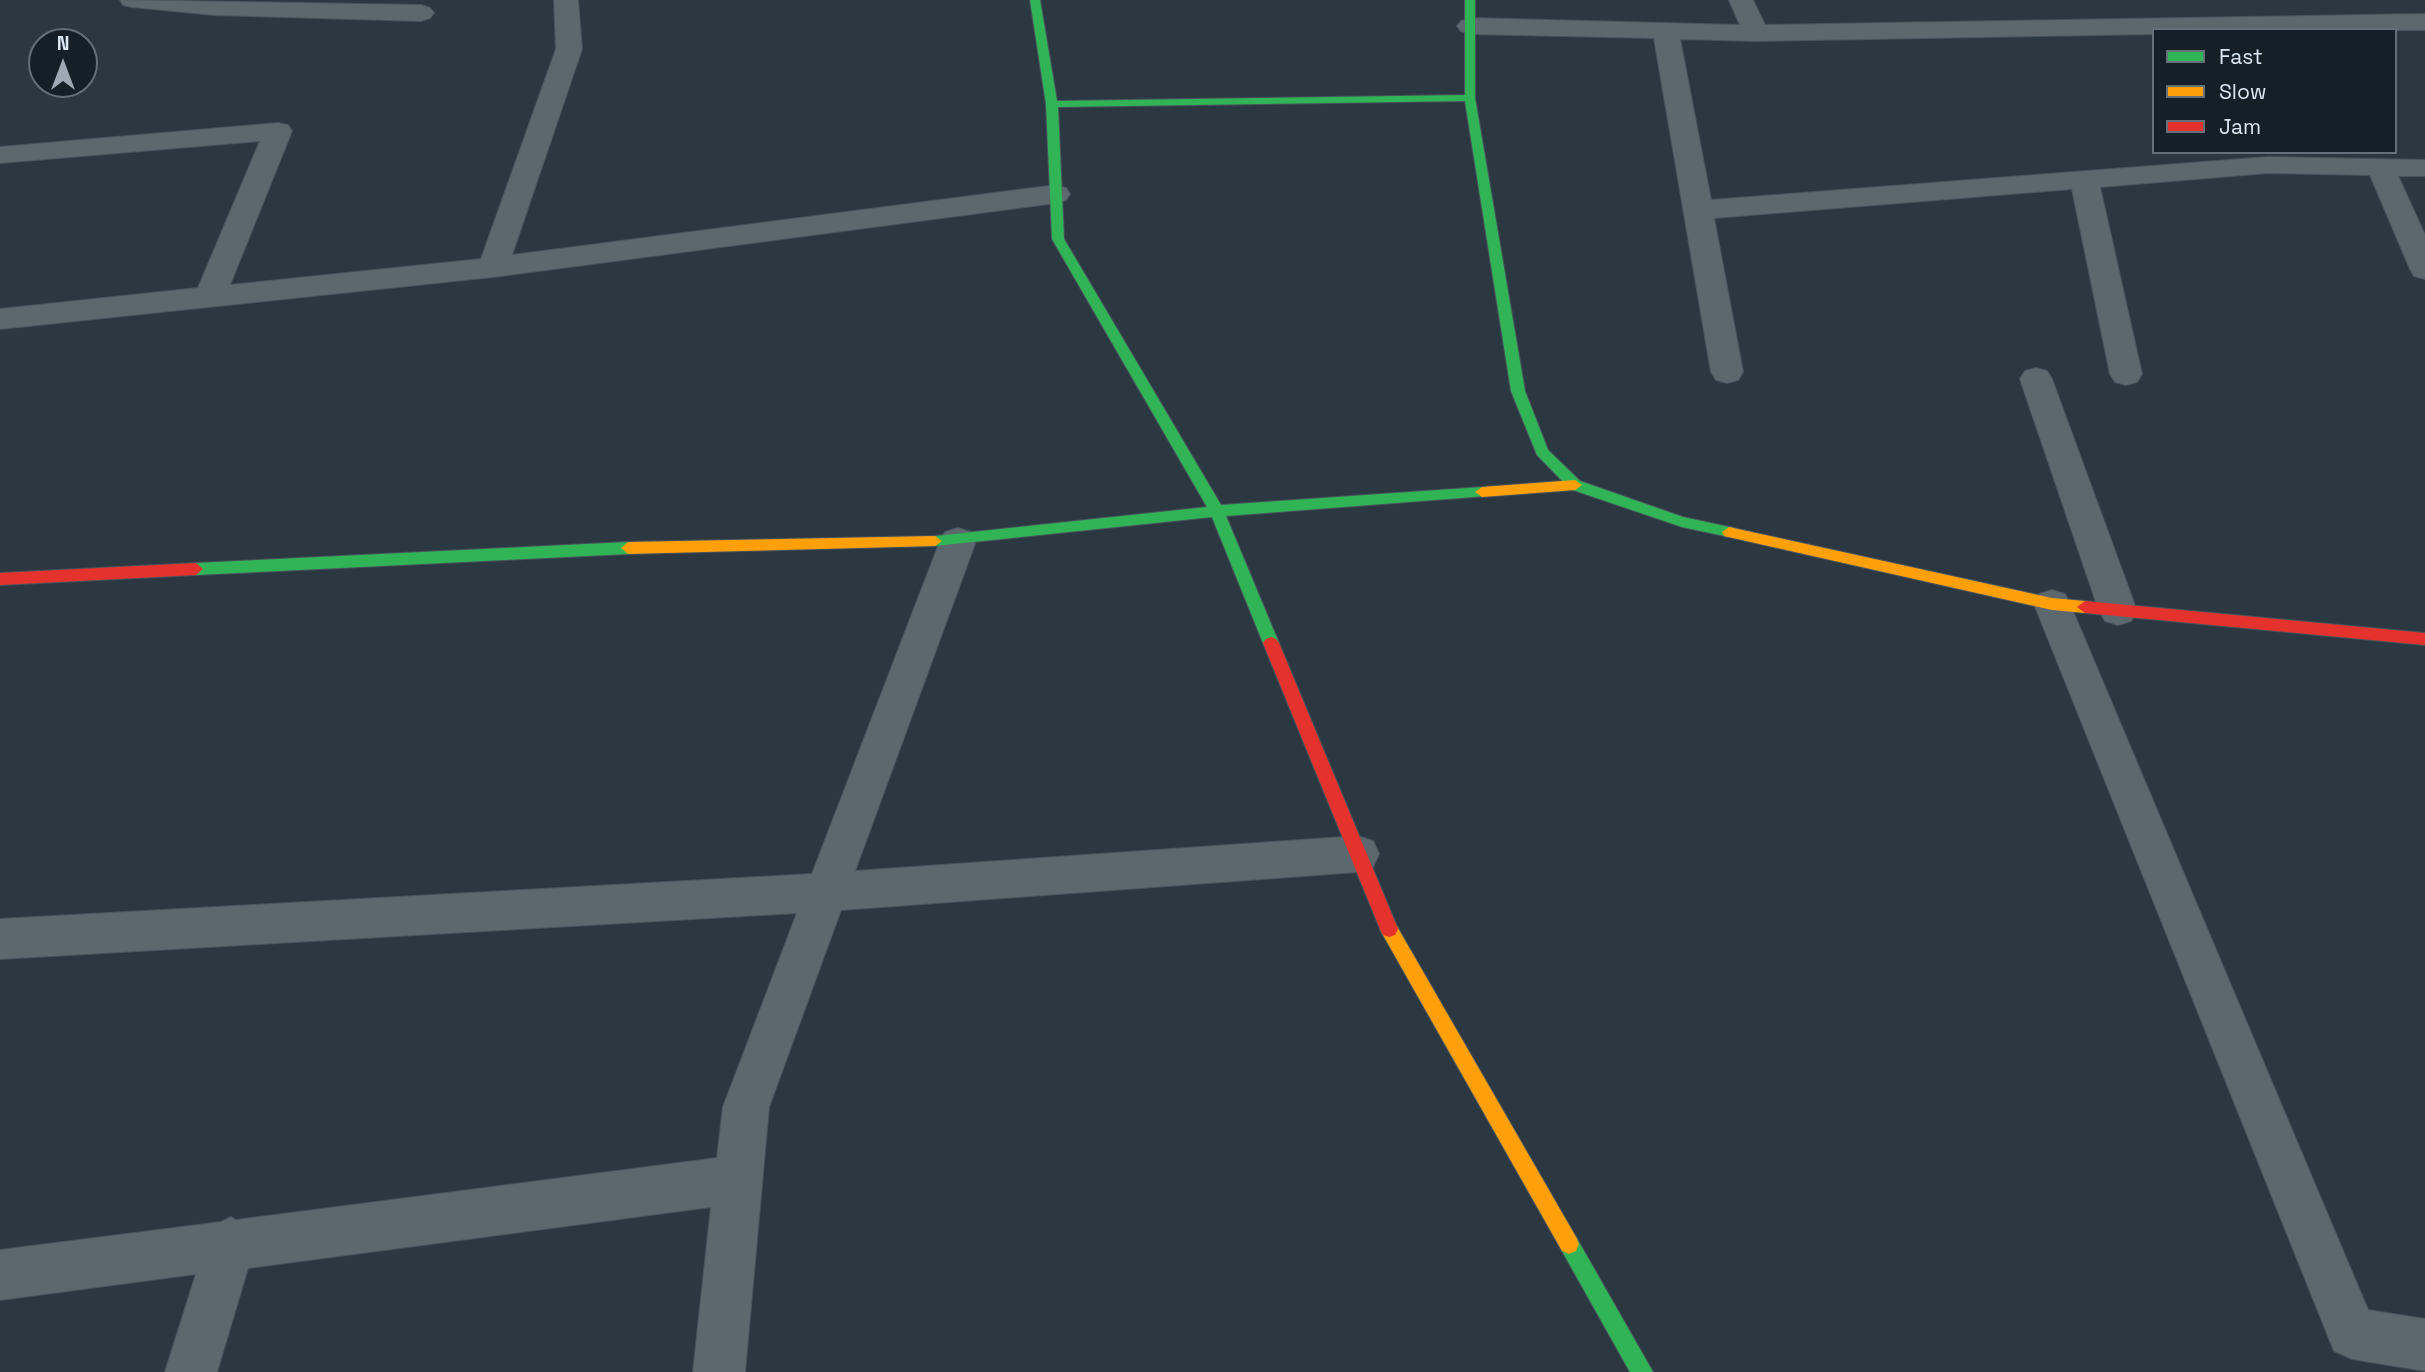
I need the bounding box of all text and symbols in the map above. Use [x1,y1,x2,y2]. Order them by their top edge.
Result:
north arrow [28,28,98,98]
legend [2152,28,2397,154]
text: N [57,31,69,56]
text: Fast [2219,43,2263,70]
text: Slow [2219,78,2267,105]
text: Jam [2219,113,2261,140]

